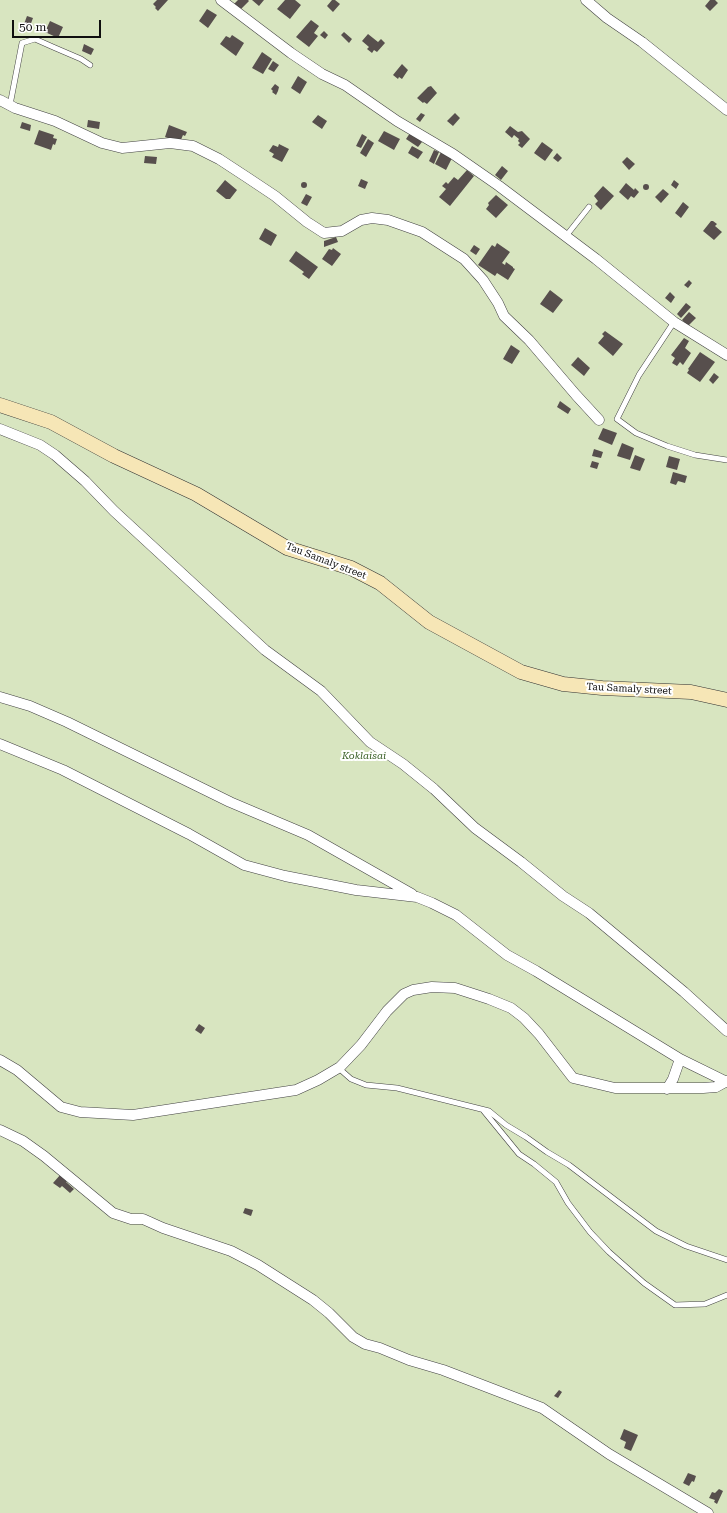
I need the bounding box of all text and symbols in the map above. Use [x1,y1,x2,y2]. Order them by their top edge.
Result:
scale bar [14,12,103,38]
text: 50 m [19,20,46,34]
street label: Tau Samaly street [284,540,368,582]
street label: Tau Samaly street [586,681,672,697]
park label: Koklaisai [342,750,386,762]

